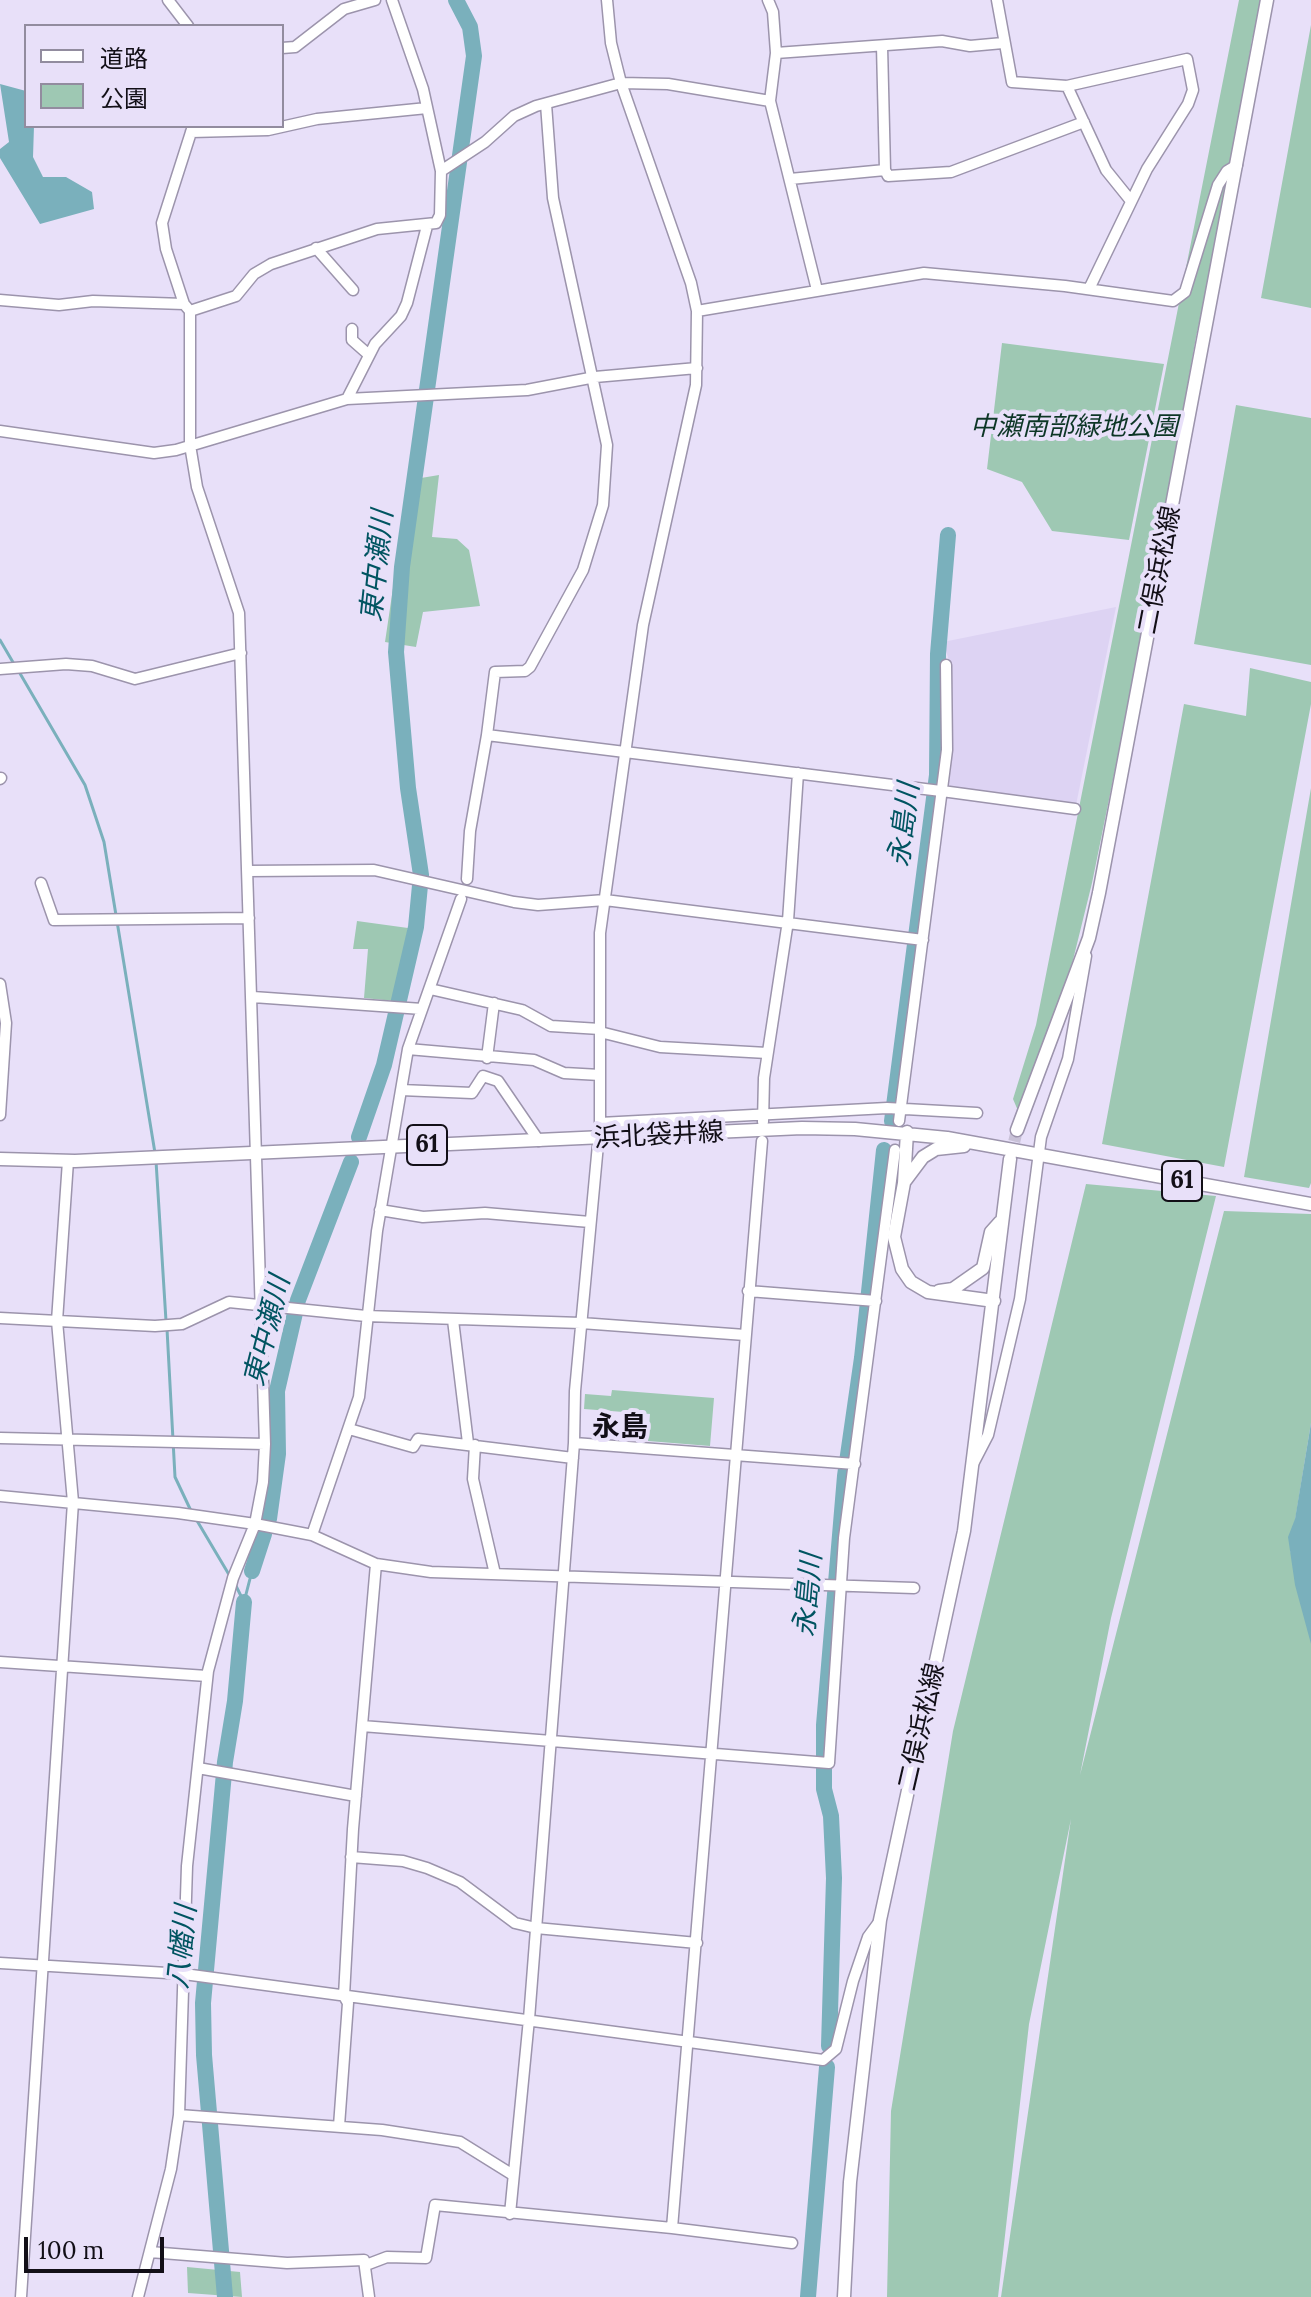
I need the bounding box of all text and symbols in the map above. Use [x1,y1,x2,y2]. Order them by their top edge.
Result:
legend [24,24,284,128]
text: 道路 [100,43,148,74]
text: 公園 [100,83,148,114]
park label: 中瀬南部緑地公園 [970,412,1178,444]
street label: 二俣浜松線 [1132,503,1188,637]
water label: 東中瀬川 [355,509,401,623]
water label: 永島川 [883,781,927,869]
street label: 浜北袋井線 [593,1117,725,1155]
road number: 61 [407,1125,447,1165]
road number: 61 [1162,1161,1202,1201]
water label: 東中瀬川 [238,1273,298,1389]
district label: 永島 [592,1411,648,1445]
water label: 永島川 [789,1552,829,1638]
street label: 二俣浜松線 [892,1660,952,1794]
water label: 八幡川 [162,1903,204,1991]
scale bar [28,2221,168,2271]
text: 100 m [38,2235,104,2266]

